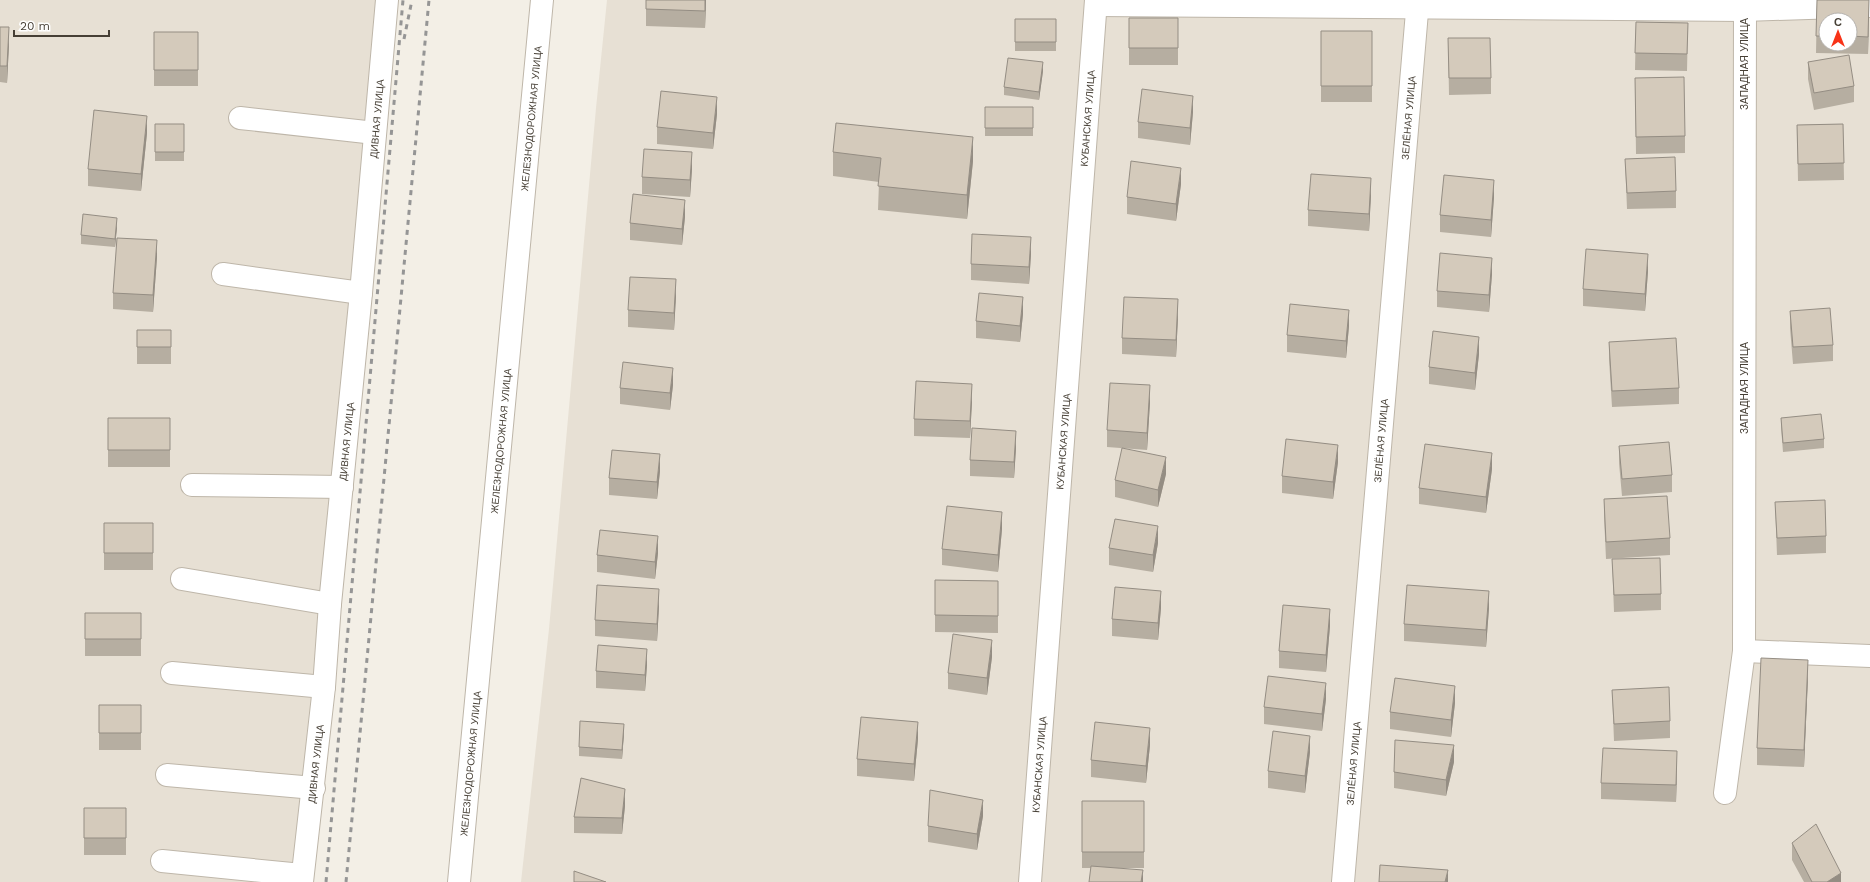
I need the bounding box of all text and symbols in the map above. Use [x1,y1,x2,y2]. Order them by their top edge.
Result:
scale bar [14,12,109,38]
north arrow [1818,12,1858,52]
text: С [1834,16,1842,29]
street label: ЗАПАДНАЯ УЛИЦА [1739,18,1750,110]
text: 20 m [20,19,50,33]
street label: ЖЕЛЕЗНОДОРОЖНАЯ УЛИЦА [519,45,543,192]
street label: КУБАНСКАЯ УЛИЦА [1078,69,1096,167]
street label: ЗЕЛЁНАЯ УЛИЦА [1399,75,1417,160]
street label: ДИВНАЯ УЛИЦА [367,78,385,159]
street label: ЗАПАДНАЯ УЛИЦА [1739,342,1750,434]
street label: ЖЕЛЕЗНОДОРОЖНАЯ УЛИЦА [488,367,513,514]
street label: КУБАНСКАЯ УЛИЦА [1054,392,1072,490]
street label: ЗЕЛЁНАЯ УЛИЦА [1371,398,1390,483]
street label: ДИВНАЯ УЛИЦА [337,401,356,481]
street label: ЖЕЛЕЗНОДОРОЖНАЯ УЛИЦА [458,690,482,837]
street label: КУБАНСКАЯ УЛИЦА [1030,715,1048,813]
street label: ЗЕЛЁНАЯ УЛИЦА [1344,721,1362,806]
street label: ДИВНАЯ УЛИЦА [305,724,325,804]

